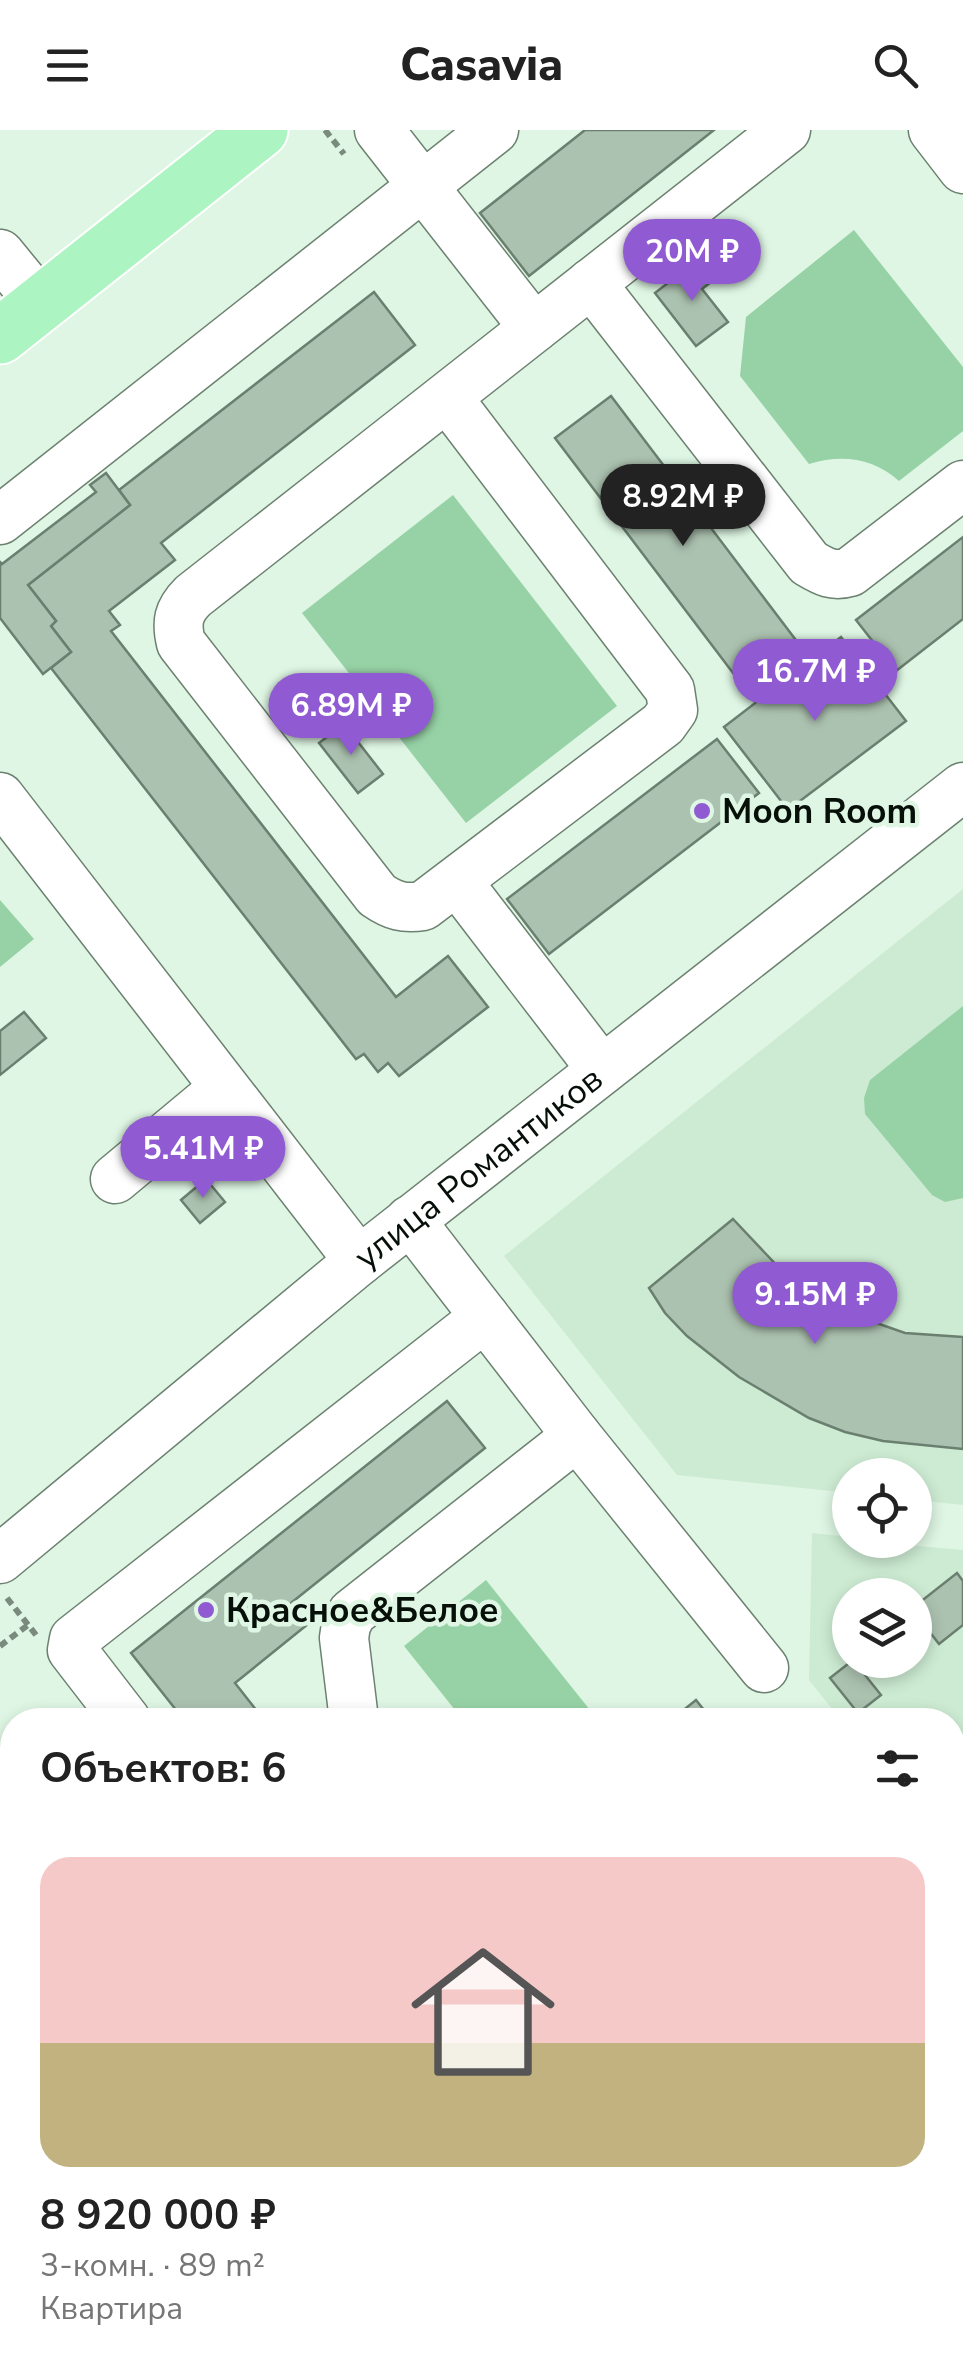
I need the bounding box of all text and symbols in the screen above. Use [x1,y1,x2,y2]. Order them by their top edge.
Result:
text: Casavia [400,35,563,96]
icon: menu [40,38,95,93]
icon: search [868,38,923,93]
pin: 20M ₽ [622,219,762,304]
text: 20M ₽ [645,230,739,273]
pin: 8.92M ₽ [591,464,775,549]
text: 8.92M ₽ [622,475,744,518]
pin: 16.7M ₽ [723,639,907,724]
text: 16.7M ₽ [754,650,876,693]
pin: 6.89M ₽ [259,673,443,758]
text: 6.89M ₽ [290,684,412,727]
place label: Moon Room [722,788,917,835]
marker: Moon Room [691,800,713,822]
street label: улица Романтиков [344,1056,613,1280]
pin: 5.41M ₽ [111,1116,295,1201]
text: 5.41M ₽ [142,1127,264,1170]
pin: 9.15M ₽ [723,1262,907,1347]
text: 9.15M ₽ [754,1273,876,1316]
map controls [832,1458,932,1678]
button: locate [832,1458,932,1558]
button: layers [832,1578,932,1678]
place label: Красное&Белое [226,1587,499,1634]
marker: Красное&Белое [195,1599,217,1621]
text: Объектов: 6 [40,1740,286,1797]
icon: filters [870,1741,925,1796]
icon: home [393,1922,573,2102]
text: 8 920 000 ₽ [40,2187,276,2244]
text: 3-комн. · 89 m² [40,2244,265,2287]
text: Квартира [40,2287,183,2330]

